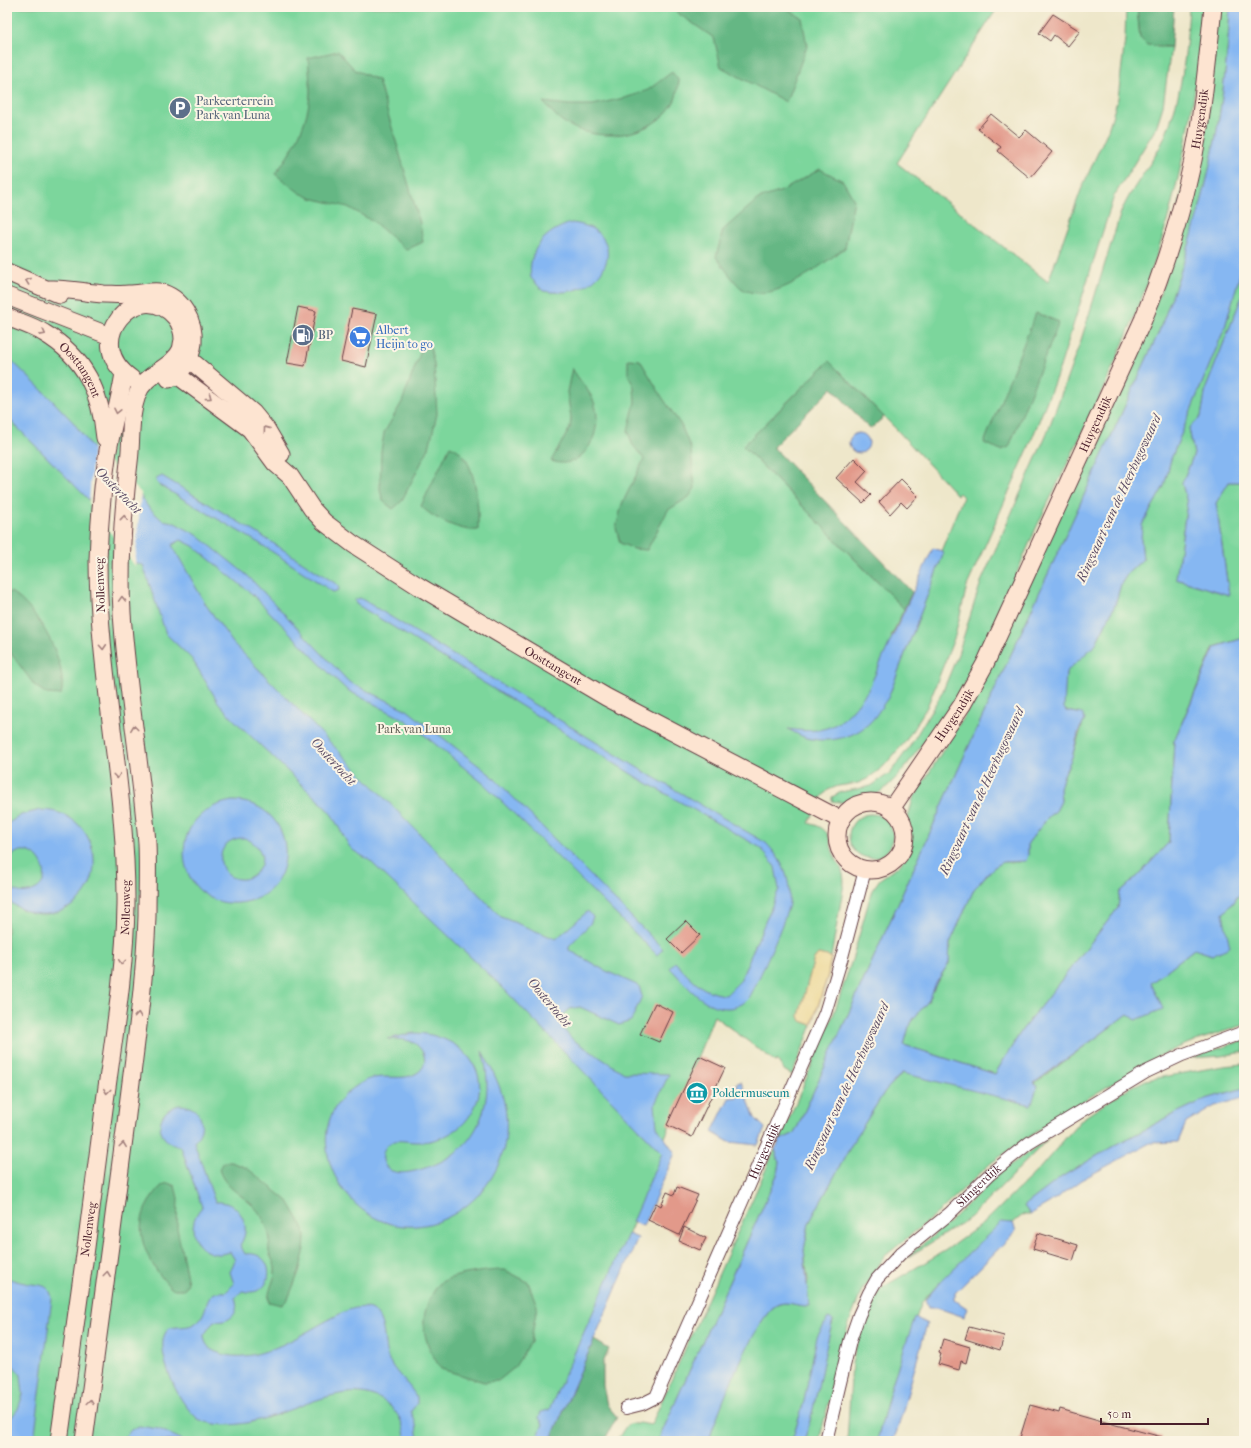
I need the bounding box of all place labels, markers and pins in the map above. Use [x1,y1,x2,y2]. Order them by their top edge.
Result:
place label: Parkeerterrein Park van Luna [196,94,274,122]
parking icon: Parkeerterrein Park van Luna [167,95,193,121]
fuel station icon: BP [290,322,316,348]
place label: Albert Heijn to go [375,323,433,351]
supermarket icon: Albert Heijn to go [347,324,373,350]
place label: BP [318,328,333,342]
museum icon: Poldermuseum [684,1080,710,1106]
place label: Poldermuseum [712,1086,790,1100]

